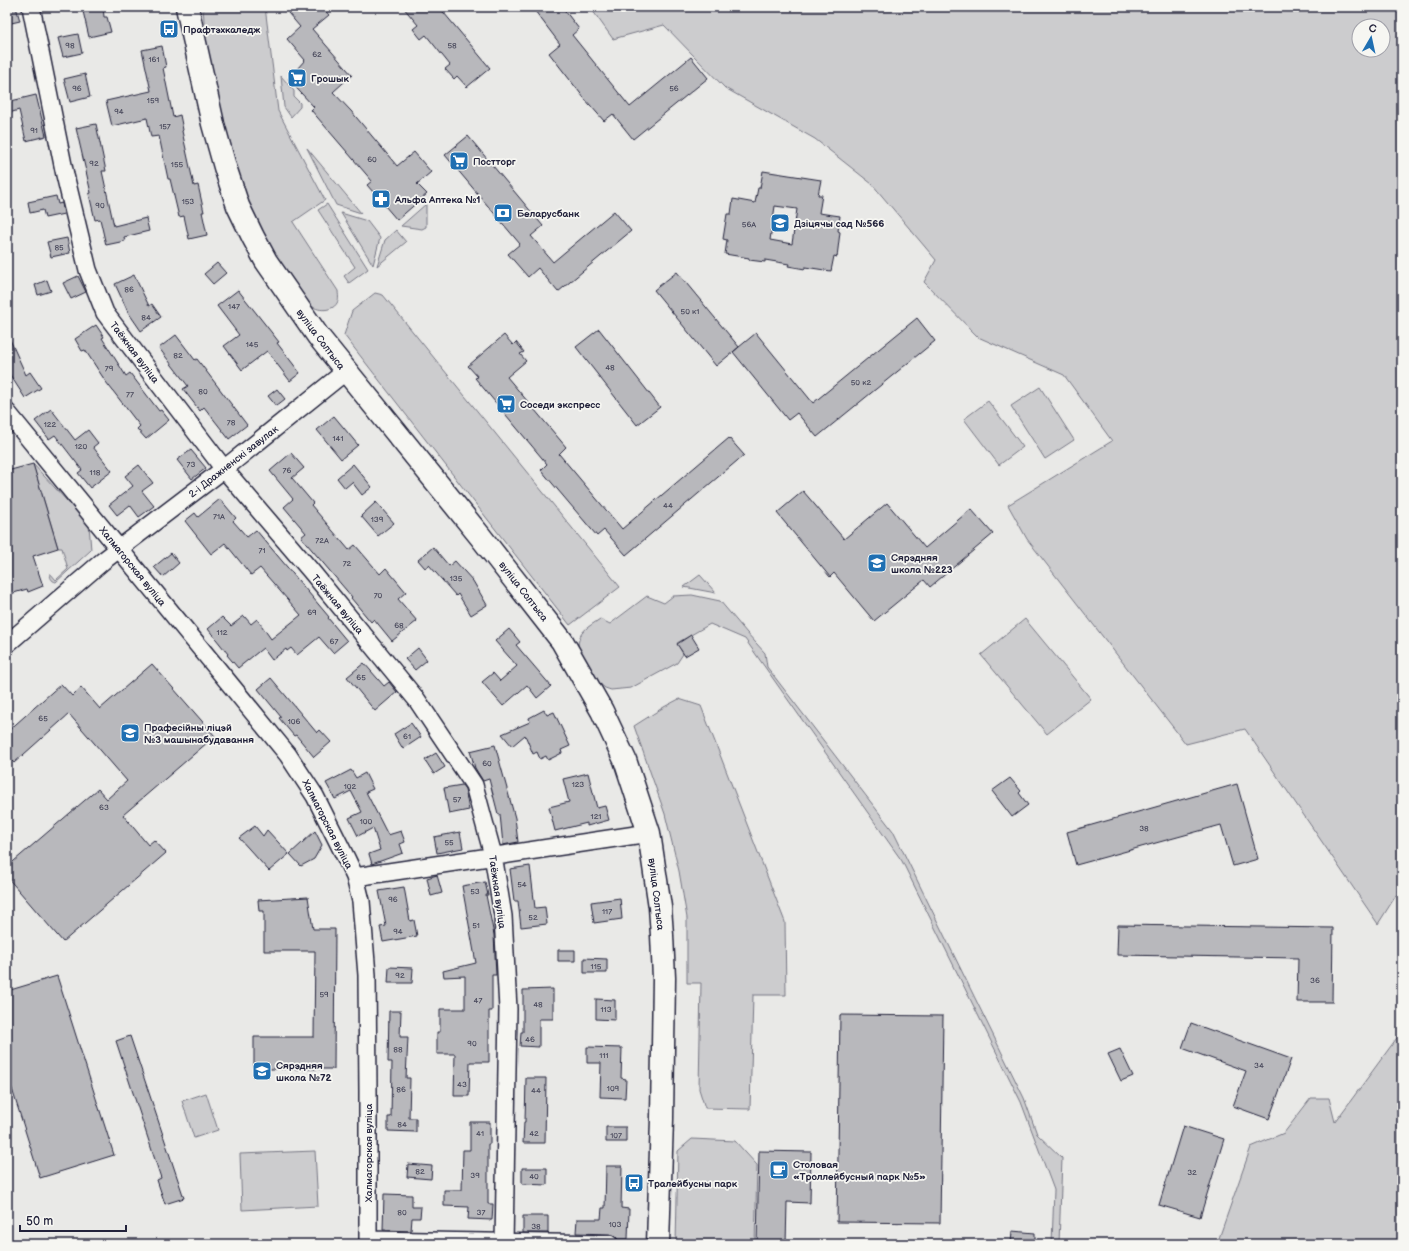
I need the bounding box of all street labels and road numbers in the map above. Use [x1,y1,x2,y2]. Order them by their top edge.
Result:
street label: вуліца Солтыса [294,307,347,372]
street label: Таёжная вуліца [107,320,161,386]
street label: 2-і Дражненскі завулак [187,423,281,500]
street label: Халмагорская вуліца [97,525,168,609]
street label: вуліца Солтыса [496,559,550,624]
street label: Таёжная вуліца [309,573,366,637]
street label: Халмагорская вуліца [299,778,355,871]
street label: Таёжная вуліца [486,855,508,930]
street label: вуліца Солтыса [646,857,666,931]
street label: Халмагорская вуліца [363,1104,375,1202]

